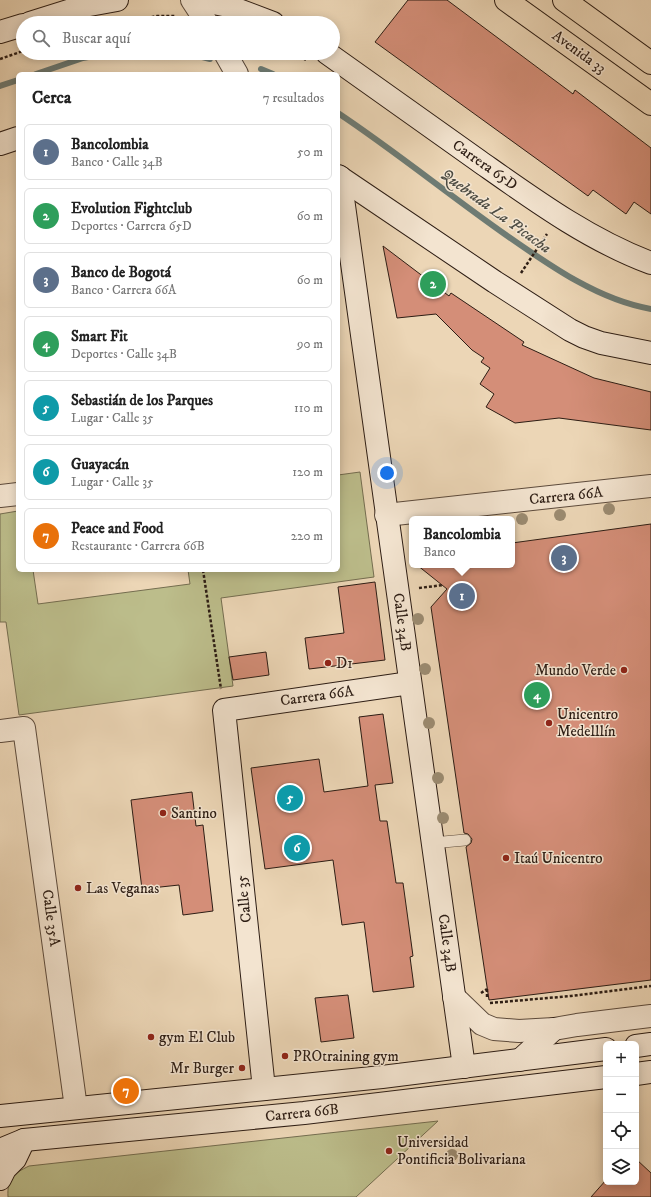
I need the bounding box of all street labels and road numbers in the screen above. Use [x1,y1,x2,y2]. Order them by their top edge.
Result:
street label: Avenida 33 [548,26,610,78]
street label: Carrera 65D [449,136,521,194]
street label: Carrera 66A [528,483,604,509]
street label: Calle 34B [389,592,415,652]
street label: Carrera 66A [279,681,355,711]
street label: Calle 35 [232,874,256,924]
street label: Calle 35A [38,888,64,948]
street label: Calle 34B [434,913,460,973]
street label: Carrera 66B [264,1100,340,1126]

